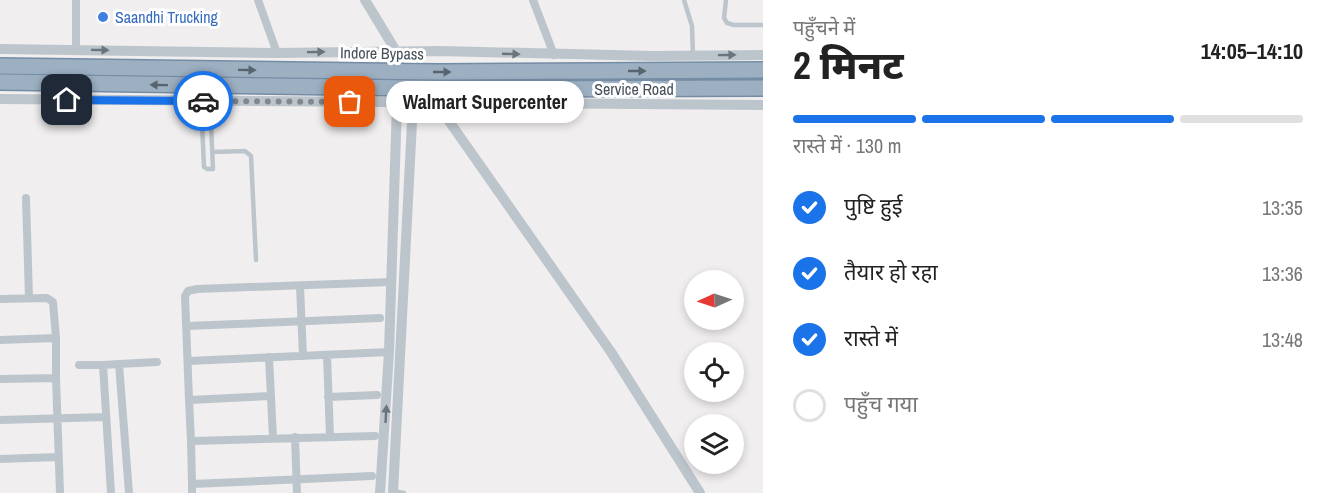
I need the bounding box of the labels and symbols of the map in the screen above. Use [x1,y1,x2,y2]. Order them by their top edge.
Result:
place label: Saandhi Trucking [115,6,219,28]
marker: Saandhi Trucking [96,10,110,24]
street label: Indore Bypass [340,41,424,65]
one-way arrow [91,45,110,55]
one-way arrow [307,47,326,57]
one-way arrow [502,49,521,58]
one-way arrow [718,51,737,60]
one-way arrow [238,65,257,75]
one-way arrow [628,66,647,76]
one-way arrow [433,67,452,77]
courier [173,71,233,131]
pin [41,74,92,125]
pin [324,76,375,127]
street label: Service Road [594,78,674,100]
one-way arrow [149,80,168,89]
callout: Walmart Supercenter [386,81,584,123]
north arrow [684,270,744,330]
one-way arrow [381,404,390,423]

